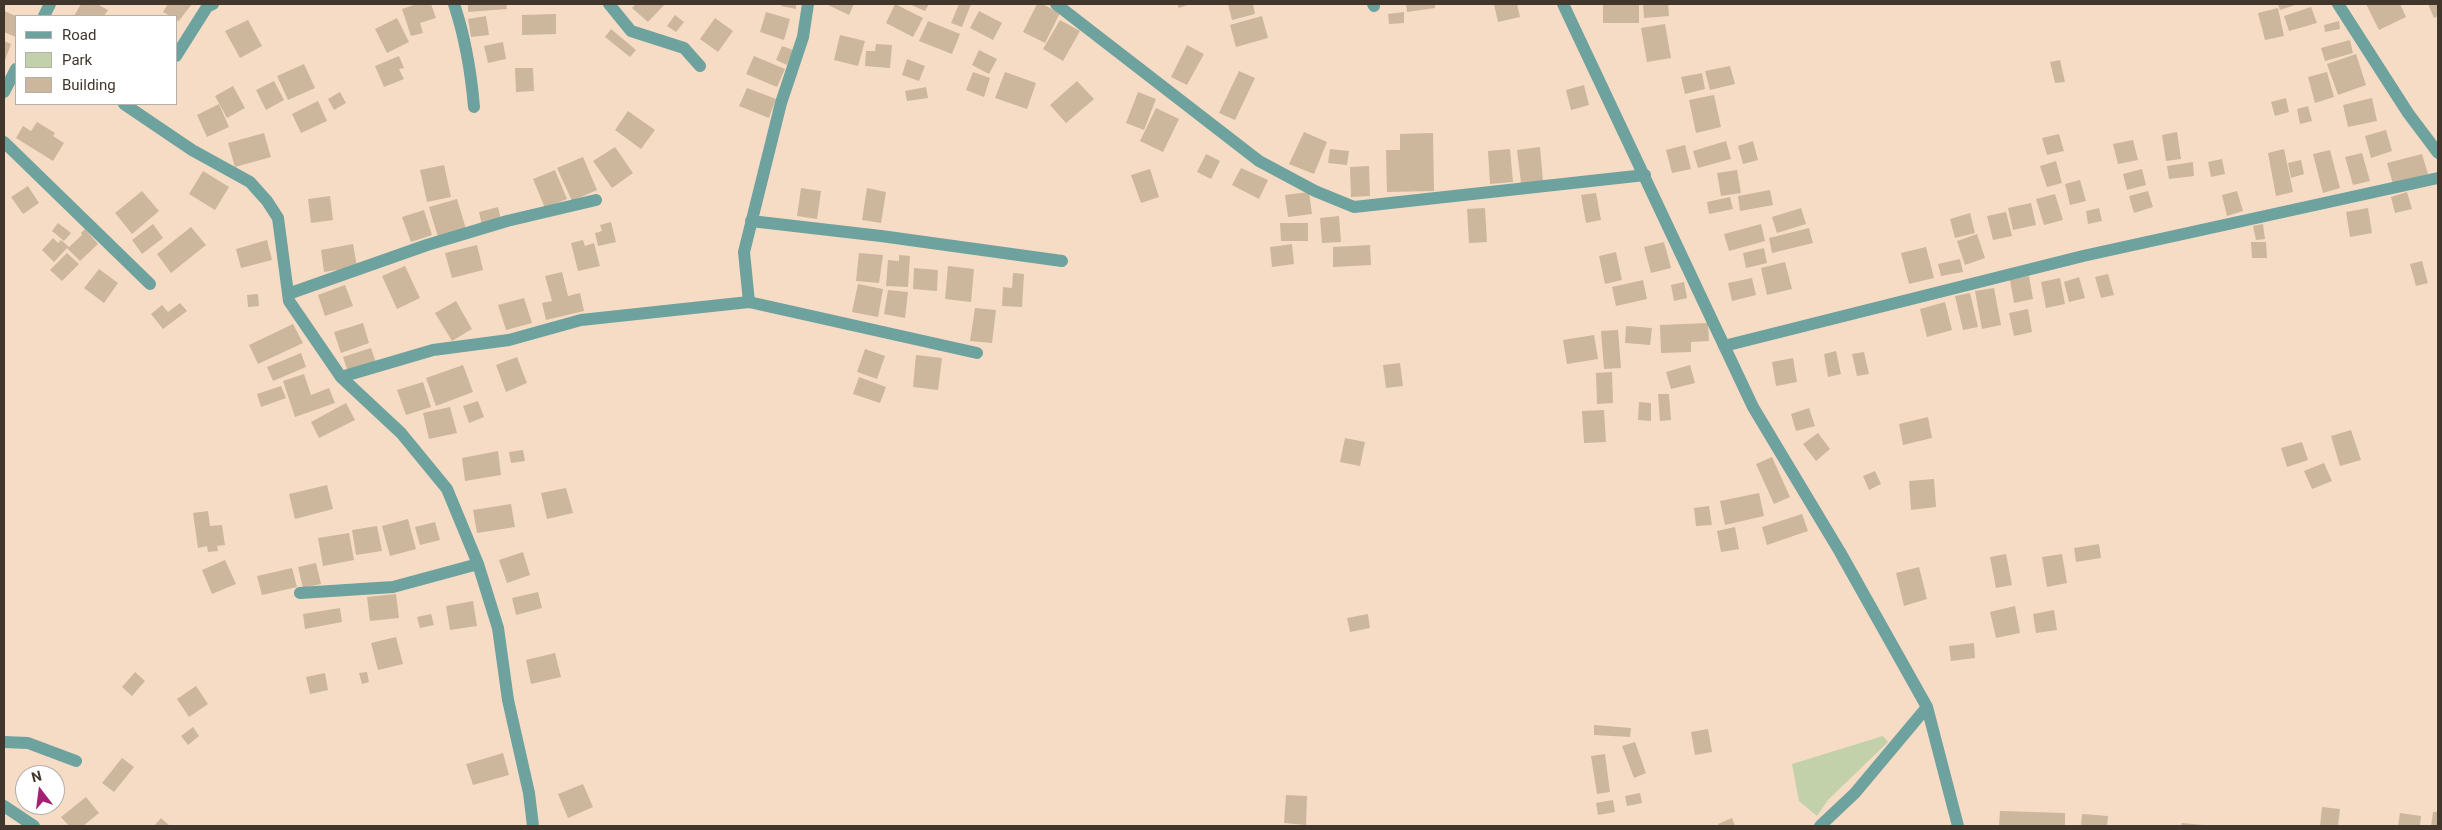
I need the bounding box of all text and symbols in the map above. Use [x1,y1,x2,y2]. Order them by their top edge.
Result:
legend [15,15,178,105]
text: Road [62,26,96,44]
text: Park [62,51,92,69]
text: Building [62,76,116,94]
north arrow [15,765,65,815]
text: N [30,767,43,785]

